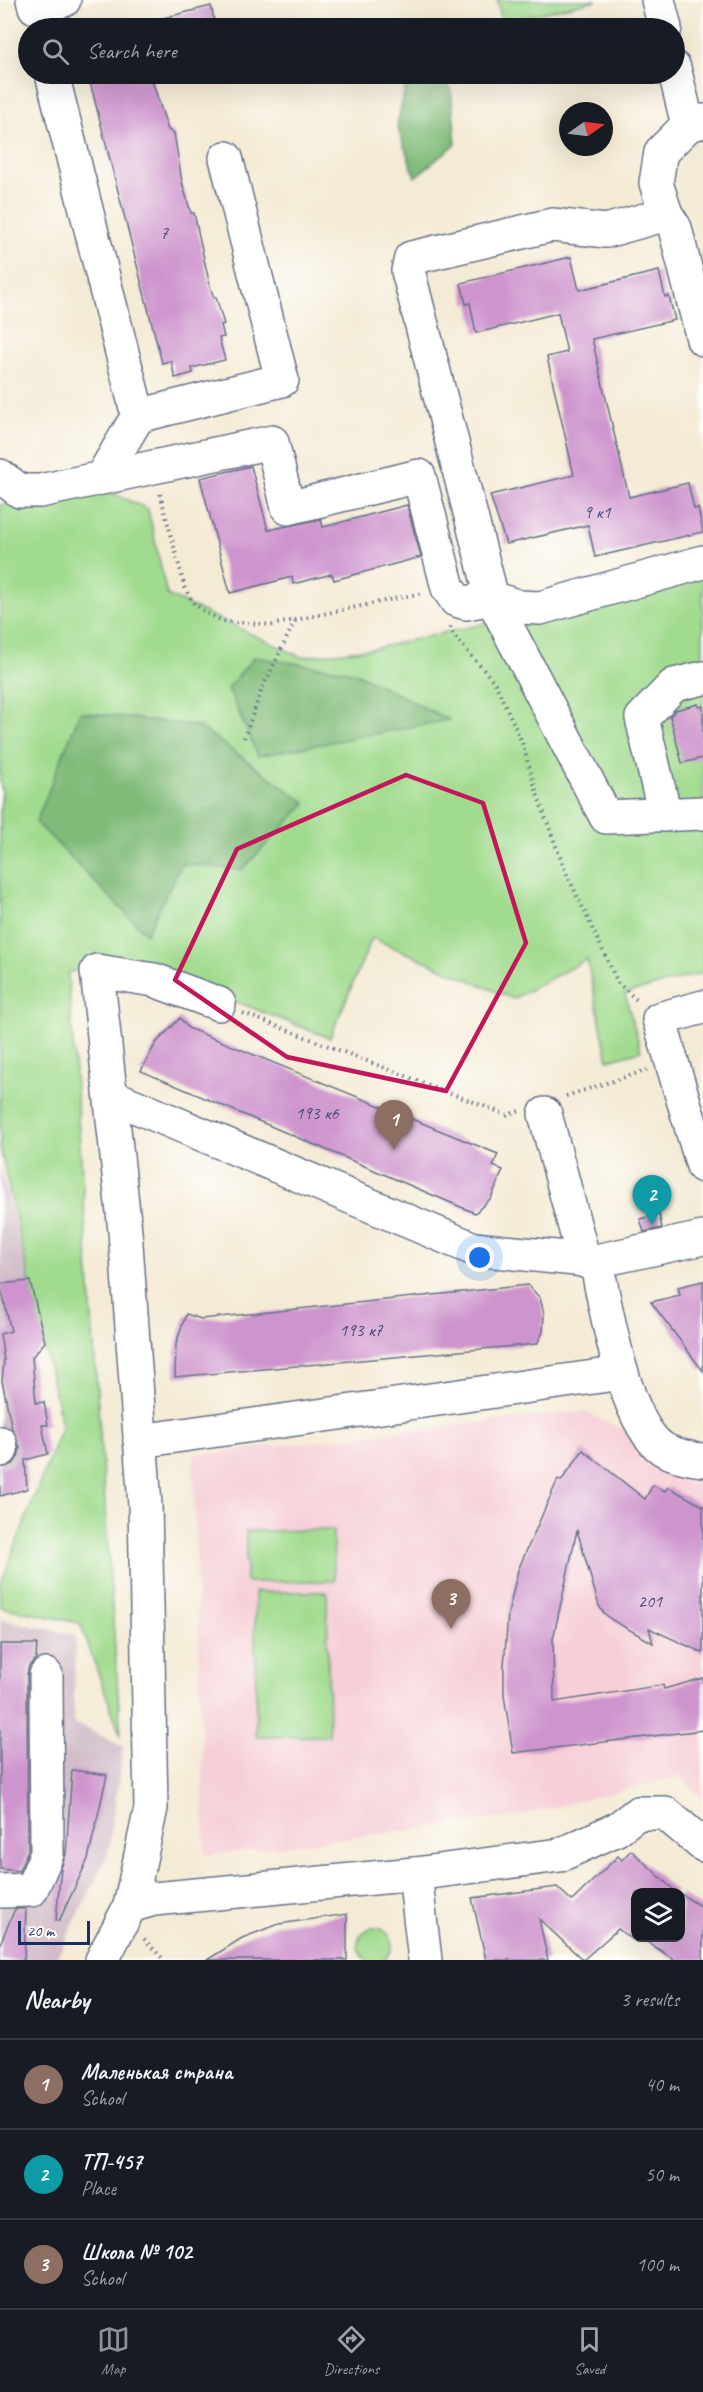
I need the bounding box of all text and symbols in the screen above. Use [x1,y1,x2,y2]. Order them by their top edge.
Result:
search box [18,18,685,84]
icon: search [39,35,72,68]
text: Search here [87,37,177,65]
north arrow [559,102,613,156]
house number: 7 [160,222,169,244]
house number: 9 к1 [583,501,611,523]
pin: 1 [374,1100,414,1150]
house number: 193 к6 [295,1102,340,1124]
pin: 2 [632,1176,672,1225]
your location [465,1243,494,1272]
house number: 193 к7 [339,1319,384,1341]
pin: 3 [432,1580,470,1629]
house number: 201 [638,1590,663,1612]
map controls [631,1888,685,1942]
button: layers [631,1888,685,1942]
scale bar [18,1918,90,1946]
text: 20 m [27,1921,54,1941]
text: Nearby [24,1983,89,2016]
text: 3 results [620,1987,679,2012]
text: Маленькая страна [81,2058,232,2086]
text: 1 [39,2072,48,2097]
text: 40 m [645,2072,679,2097]
text: School [81,2086,124,2111]
text: ТП-457 [81,2148,142,2176]
text: 2 [39,2162,48,2187]
text: 50 m [645,2162,679,2187]
text: Place [81,2176,116,2201]
text: Школа № 102 [81,2238,192,2266]
text: 3 [39,2252,48,2277]
text: 100 m [636,2252,679,2277]
text: School [81,2266,124,2291]
tab: Map [97,2323,130,2379]
tab: Directions [324,2323,379,2379]
tab: Saved [573,2323,606,2379]

